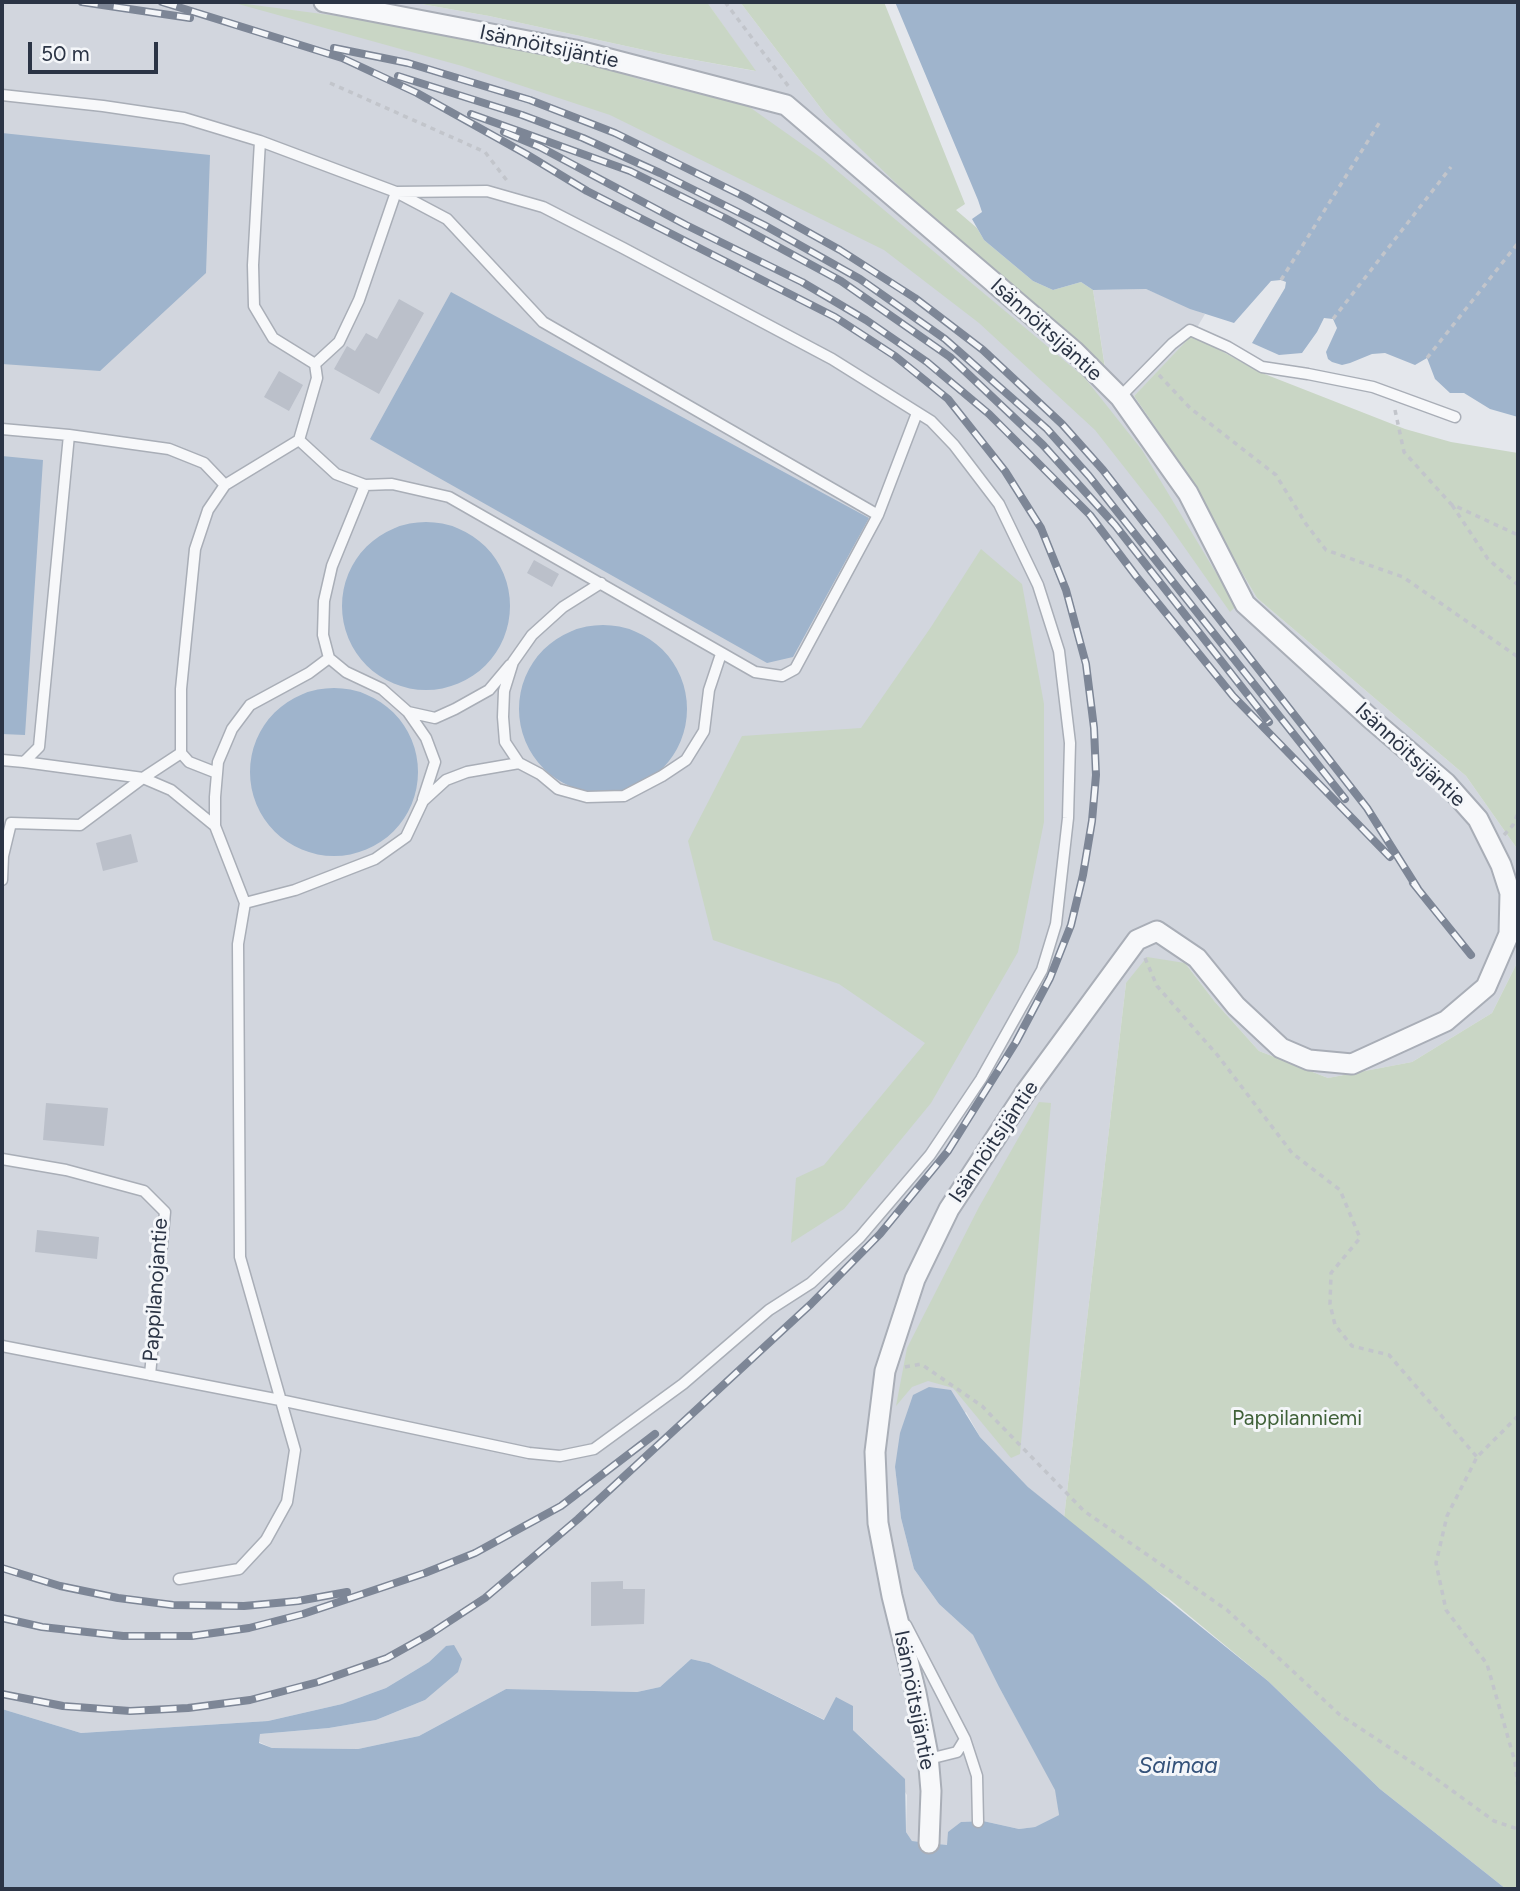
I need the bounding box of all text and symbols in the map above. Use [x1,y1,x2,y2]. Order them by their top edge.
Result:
street label: Isännöitsijäntie [477,20,621,74]
scale bar [32,28,161,72]
text: 50 m [41,41,90,66]
street label: Isännöitsijäntie [985,273,1107,387]
street label: Isännöitsijäntie [1350,698,1470,812]
street label: Isännöitsijäntie [944,1076,1044,1208]
street label: Pappilanojantie [138,1217,174,1363]
park label: Pappilanniemi [1232,1406,1362,1432]
street label: Isännöitsijäntie [888,1628,940,1772]
water label: Saimaa [1138,1752,1218,1780]

